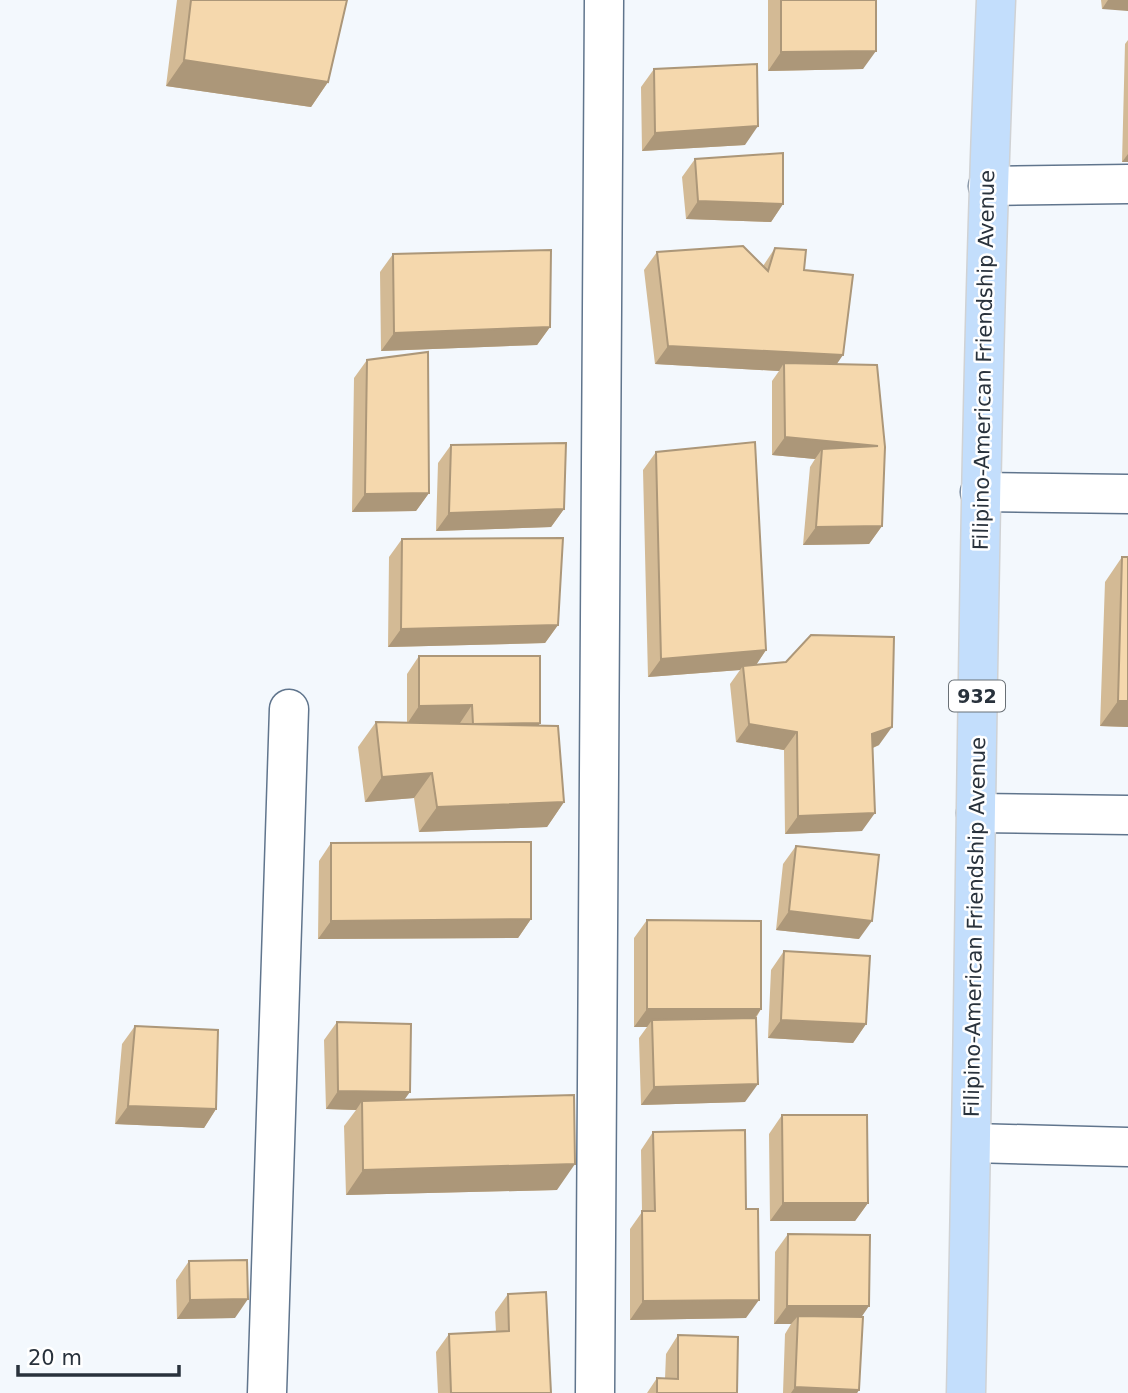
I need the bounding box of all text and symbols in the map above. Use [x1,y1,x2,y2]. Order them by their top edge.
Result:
street label: Filipino-American Friendship Avenue [969,170,999,550]
road number: 932 [949,680,1005,712]
street label: Filipino-American Friendship Avenue [960,737,990,1117]
scale bar [18,1334,178,1378]
text: 20 m [28,1346,82,1370]

